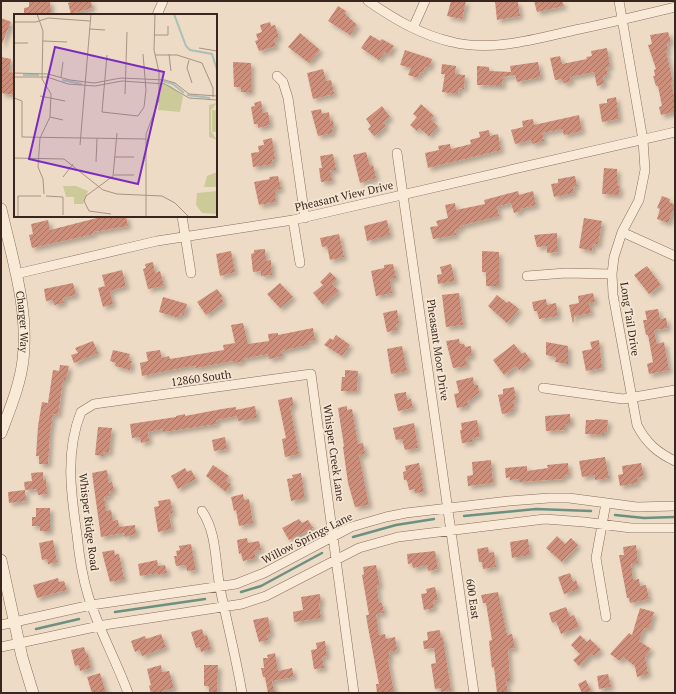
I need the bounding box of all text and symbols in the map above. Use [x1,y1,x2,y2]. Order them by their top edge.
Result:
inset map [14,14,217,217]
street label: Pheasant View Drive [293,178,395,214]
street label: Long Tail Drive [617,281,643,357]
street label: Charger Way [13,290,31,354]
street label: Pheasant Moor Drive [424,298,452,402]
street label: 12860 South [170,367,233,389]
street label: Whisper Creek Lane [320,404,348,503]
street label: Whisper Ridge Road [76,472,102,572]
street label: Willow Springs Lane [259,509,355,567]
street label: 600 East [463,578,483,620]

